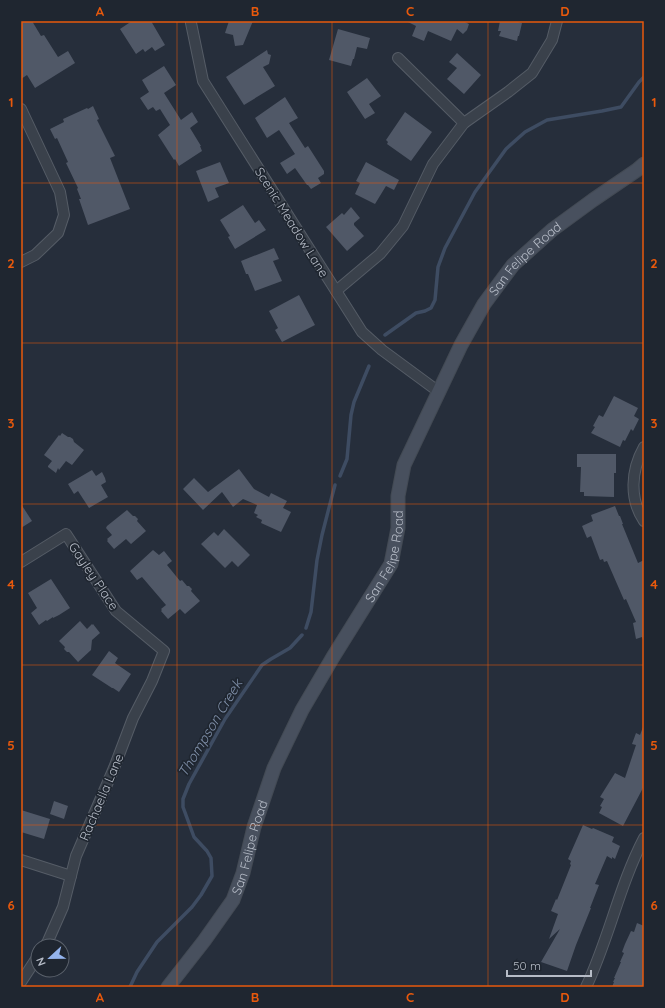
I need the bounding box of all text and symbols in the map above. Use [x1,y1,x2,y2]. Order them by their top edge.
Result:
text: A [96,3,105,19]
text: B [251,3,259,19]
text: C [406,3,414,19]
text: D [560,3,570,19]
text: 1 [8,94,14,110]
text: 1 [651,94,657,110]
street label: Scenic Meadow Lane [252,164,332,280]
street label: San Felipe Road [485,218,564,299]
text: 2 [7,255,15,271]
text: 2 [650,255,658,271]
text: 3 [8,415,15,431]
text: 3 [651,415,658,431]
street label: San Felipe Road [361,510,406,605]
street label: Gayley Place [65,539,123,613]
text: 4 [7,576,15,592]
text: 4 [650,576,658,592]
water label: Thompson Creek [174,675,247,780]
text: 5 [7,737,15,753]
text: 5 [650,737,658,753]
street label: Rachaella Lane [75,751,127,843]
street label: San Felipe Road [228,798,271,897]
text: 6 [7,897,15,913]
text: 6 [650,897,658,913]
north arrow [30,938,70,978]
scale bar [507,952,591,978]
text: N [33,955,49,968]
text: 50 m [513,958,541,973]
text: A [96,989,105,1005]
text: B [251,989,259,1005]
text: C [406,989,414,1005]
text: D [560,989,570,1005]

